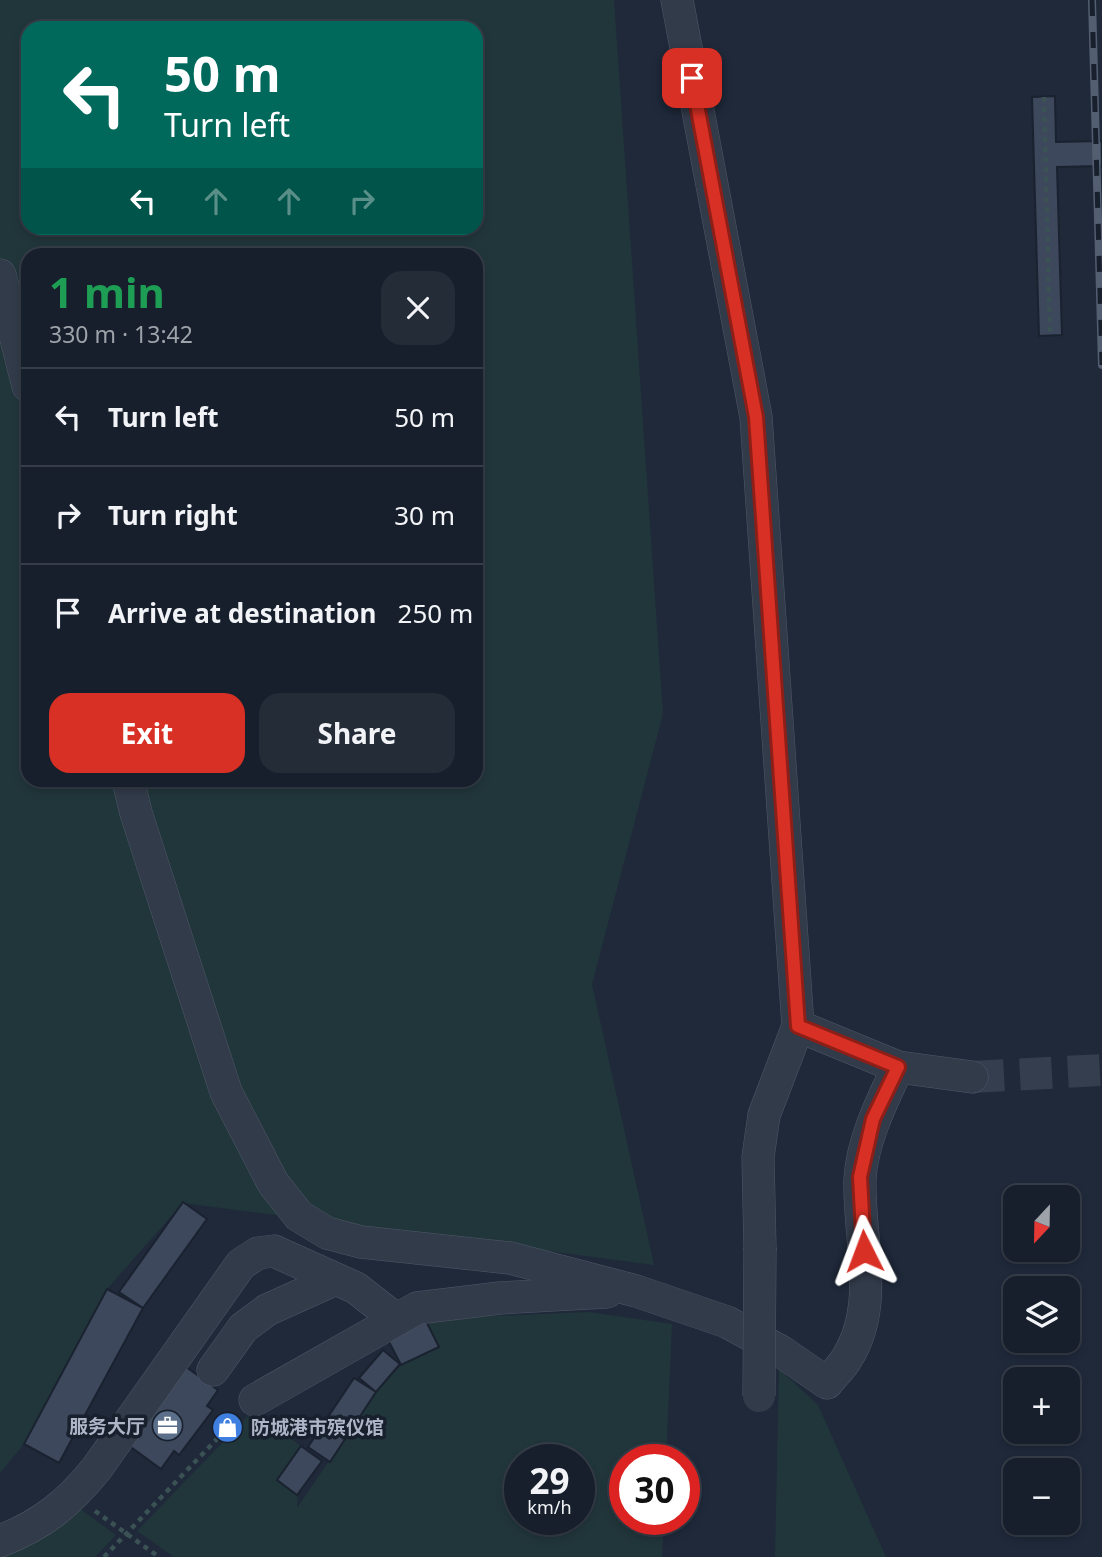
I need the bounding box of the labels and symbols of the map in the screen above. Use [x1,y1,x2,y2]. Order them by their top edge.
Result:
pin [662,48,722,108]
north arrow [1003,1185,1080,1262]
position arrow [827,1214,901,1288]
office icon: 服务大厅 [151,1409,185,1443]
shop icon: 防城港市殡仪馆 [211,1410,245,1444]
place label: 服务大厅 [69,1413,145,1439]
place label: 防城港市殡仪馆 [251,1414,384,1440]
speed limit sign: 30 [609,1444,700,1535]

